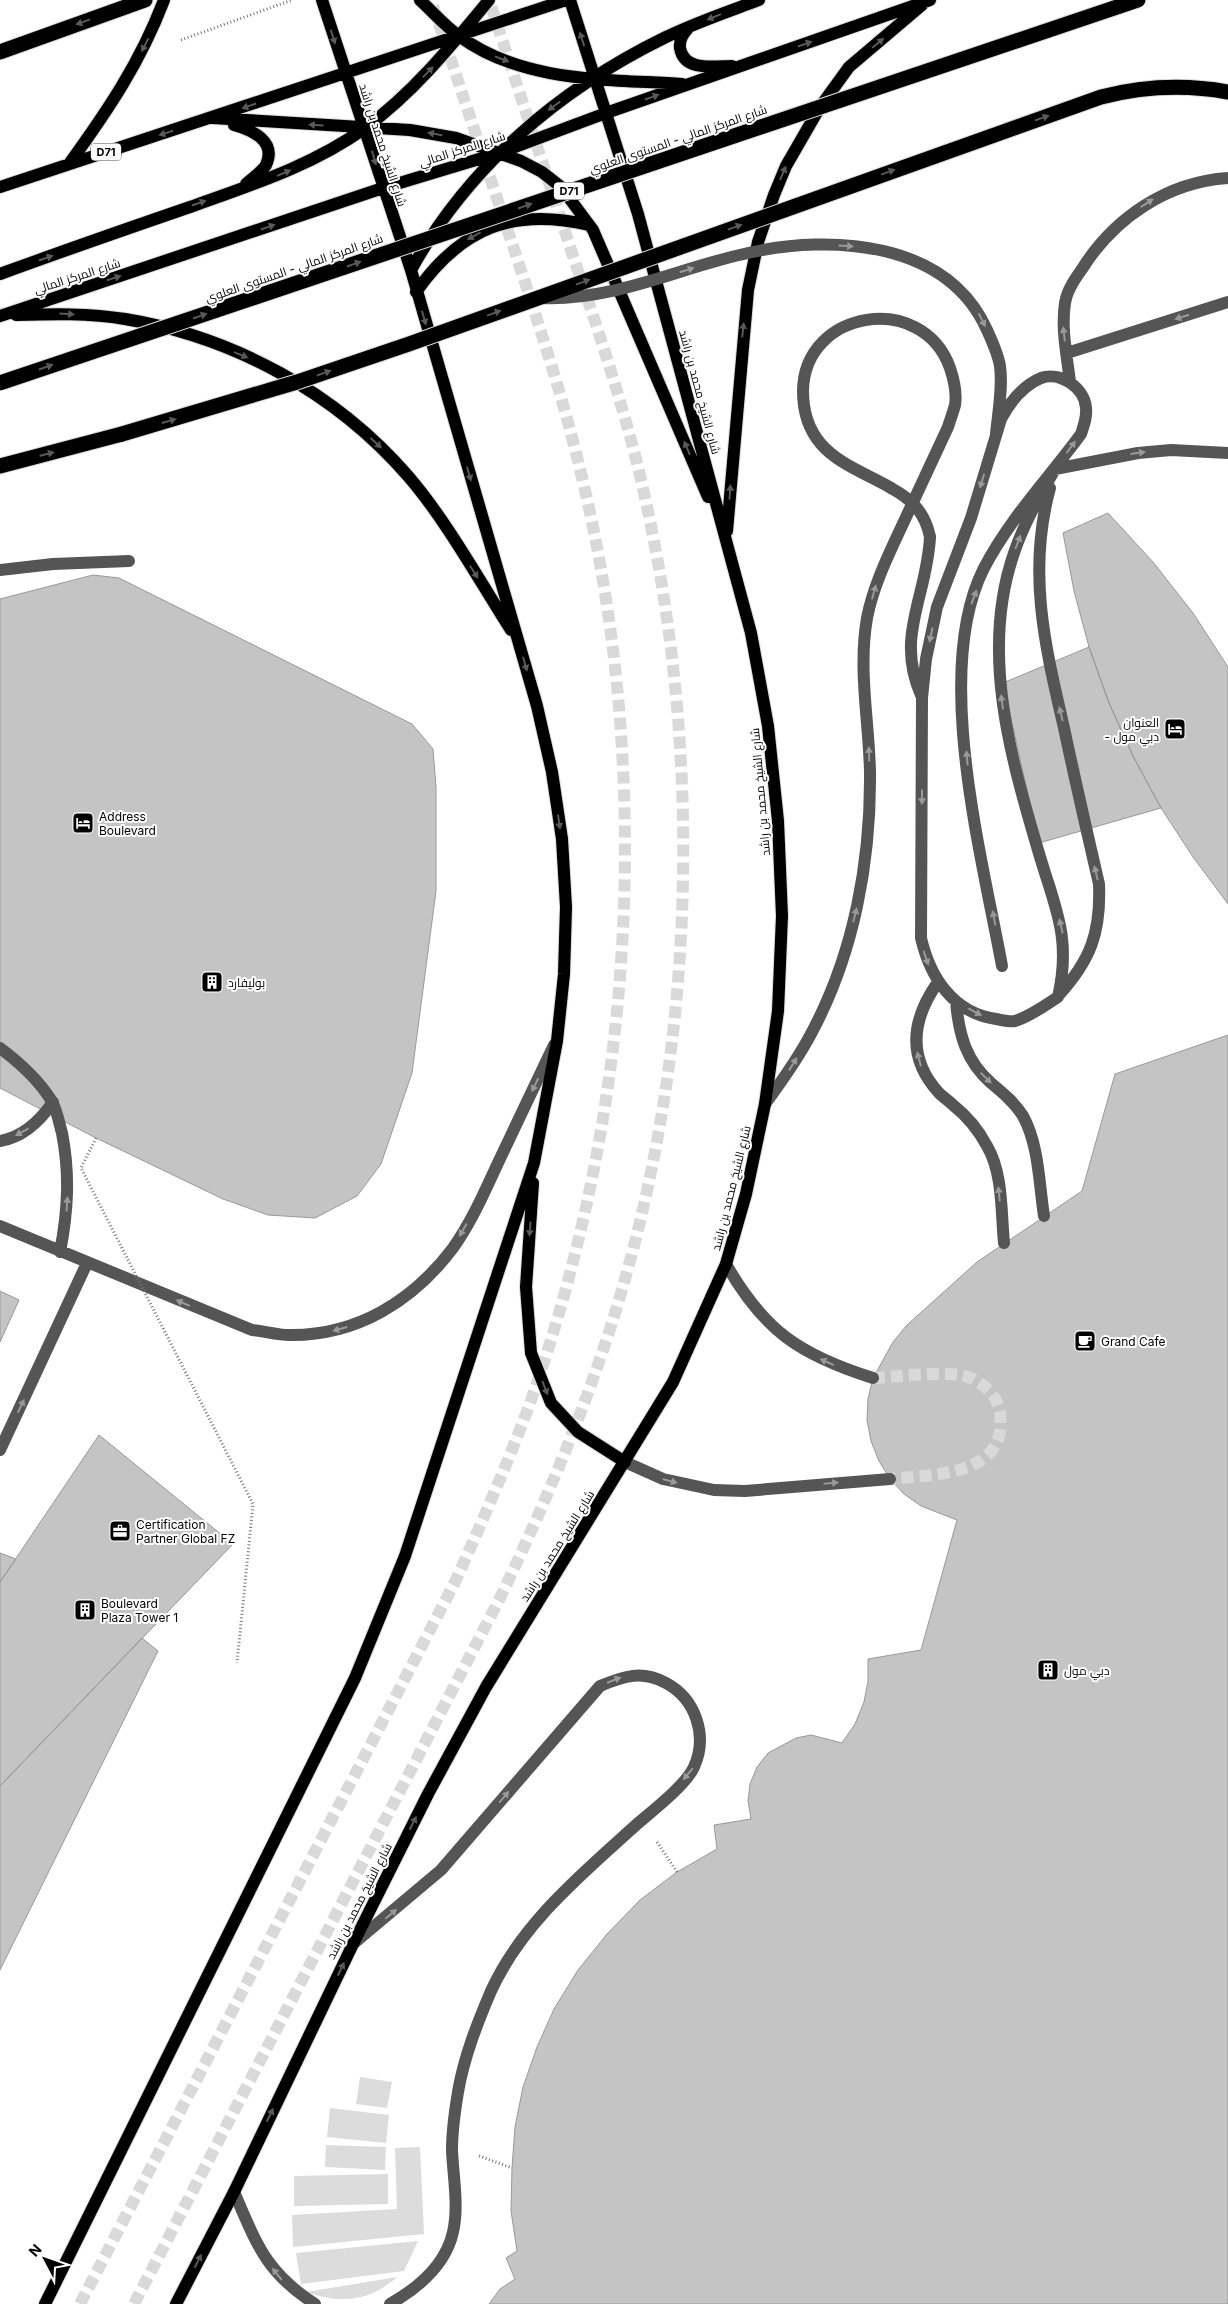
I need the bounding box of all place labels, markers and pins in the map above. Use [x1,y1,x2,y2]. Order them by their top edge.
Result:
place label: العنوان - دبي مول [1104,715,1159,747]
hotel icon: العنوان - دبي مول [1163,717,1187,741]
place label: Address Boulevard [99,809,156,838]
hotel icon: Address Boulevard [71,811,95,835]
building icon: بوليفارد [200,970,224,994]
place label: بوليفارد [228,975,265,990]
cafe icon: Grand Cafe [1073,1329,1097,1353]
place label: Grand Cafe [1101,1334,1166,1349]
place label: Certification Partner Global FZ [136,1517,235,1546]
office icon: Certification Partner Global FZ [108,1519,132,1543]
place label: Boulevard Plaza Tower 1 [101,1596,178,1625]
building icon: Boulevard Plaza Tower 1 [73,1598,97,1622]
building icon: دبي مول [1036,1658,1060,1682]
place label: دبي مول [1064,1663,1110,1681]

